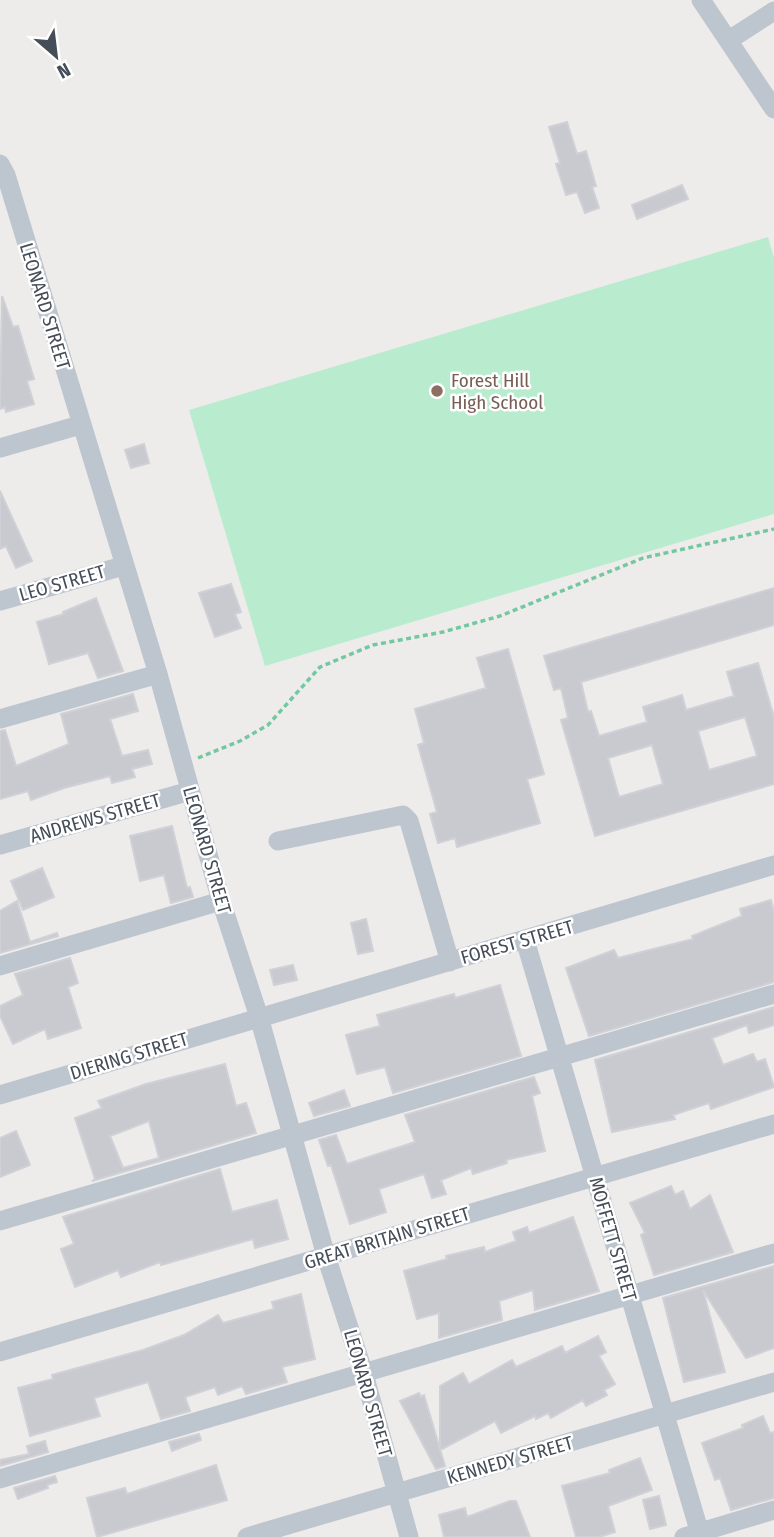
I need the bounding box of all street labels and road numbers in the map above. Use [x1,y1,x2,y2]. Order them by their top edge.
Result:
street label: LEONARD STREET [15,240,75,372]
street label: LEO STREET [16,560,108,606]
street label: LEONARD STREET [178,784,236,916]
street label: ANDREWS STREET [27,788,163,848]
street label: FOREST STREET [458,915,576,969]
street label: DIERING STREET [67,1027,191,1085]
street label: MOFFETT STREET [584,1174,642,1304]
street label: GREAT BRITAIN STREET [302,1202,473,1274]
street label: LEONARD STREET [339,1327,397,1459]
street label: KENNEDY STREET [444,1431,576,1489]

